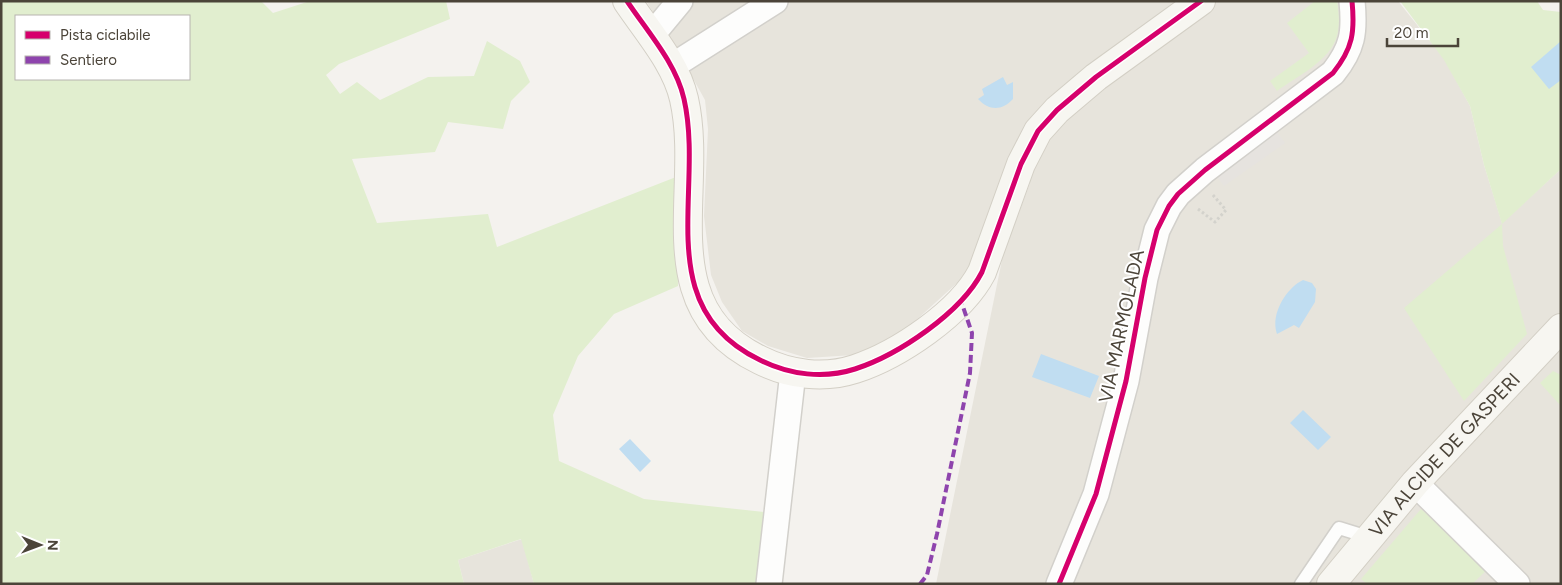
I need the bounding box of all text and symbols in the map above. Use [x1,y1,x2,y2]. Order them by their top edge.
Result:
legend [15,15,190,80]
scale bar [1387,15,1458,47]
text: 20 m [1394,24,1428,42]
text: Pista ciclabile [60,26,151,44]
text: Sentiero [60,51,117,69]
street label: VIA MARMOLADA [1094,247,1149,405]
street label: VIA ALCIDE DE GASPERI [1364,368,1525,542]
north arrow [15,520,65,570]
text: N [44,540,61,551]

